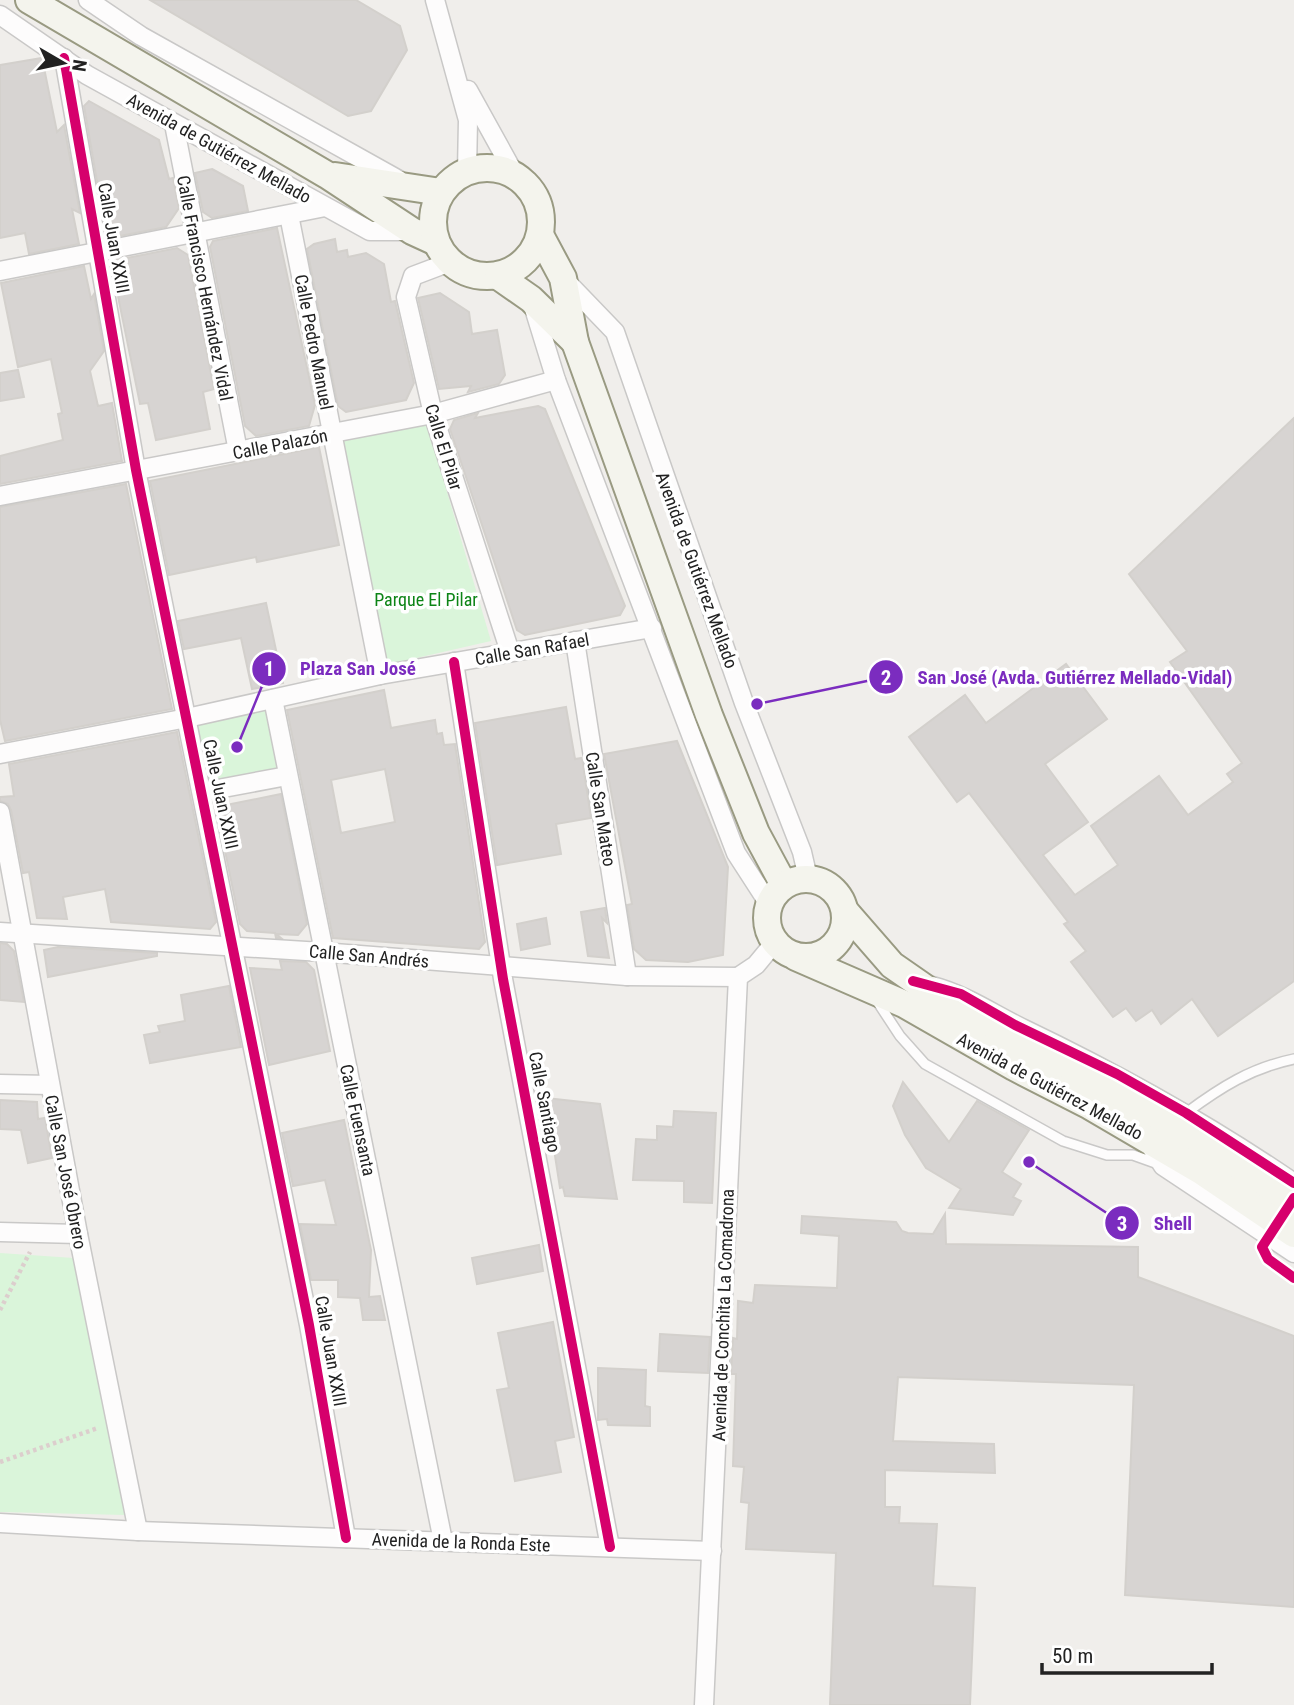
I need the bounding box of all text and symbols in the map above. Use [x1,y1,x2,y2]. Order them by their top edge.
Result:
north arrow [28,28,98,98]
text: N [67,58,92,73]
street label: Avenida de Gutiérrez Mellado [123,89,315,207]
street label: Calle Francisco Hernández Vidal [173,174,237,402]
street label: Calle Juan XXIII [94,181,134,295]
street label: Calle Pedro Manuel [291,272,337,412]
street label: Calle El Pilar [421,401,467,493]
street label: Calle Palazón [231,424,329,464]
street label: Avenida de Gutiérrez Mellado [652,469,742,671]
park label: Parque El Pilar [374,589,478,610]
street label: Calle San Rafael [473,629,591,669]
callout: Plaza San José [251,649,430,689]
text: 1 [264,657,274,681]
text: Plaza San José [300,657,416,680]
callout: San José (Avda. Gutiérrez Mellado-Vidal) [869,657,1247,697]
text: 2 [881,666,891,690]
text: San José (Avda. Gutiérrez Mellado-Vidal) [918,666,1232,689]
street label: Calle Juan XXIII [199,737,243,851]
street label: Calle San Mateo [582,750,620,868]
street label: Calle San Andrés [308,940,430,972]
street label: Avenida de Gutiérrez Mellado [954,1028,1146,1144]
street label: Calle Santiago [525,1050,565,1154]
street label: Calle Fuensanta [336,1062,380,1178]
street label: Calle San José Obrero [41,1093,91,1251]
street label: Avenida de Conchita La Comadrona [708,1188,738,1442]
callout: Shell [1105,1203,1206,1243]
text: 3 [1117,1212,1127,1236]
text: Shell [1154,1212,1192,1235]
street label: Calle Juan XXIII [311,1294,351,1408]
street label: Avenida de la Ronda Este [371,1528,551,1556]
scale bar [1042,1632,1212,1676]
text: 50 m [1052,1644,1093,1668]

